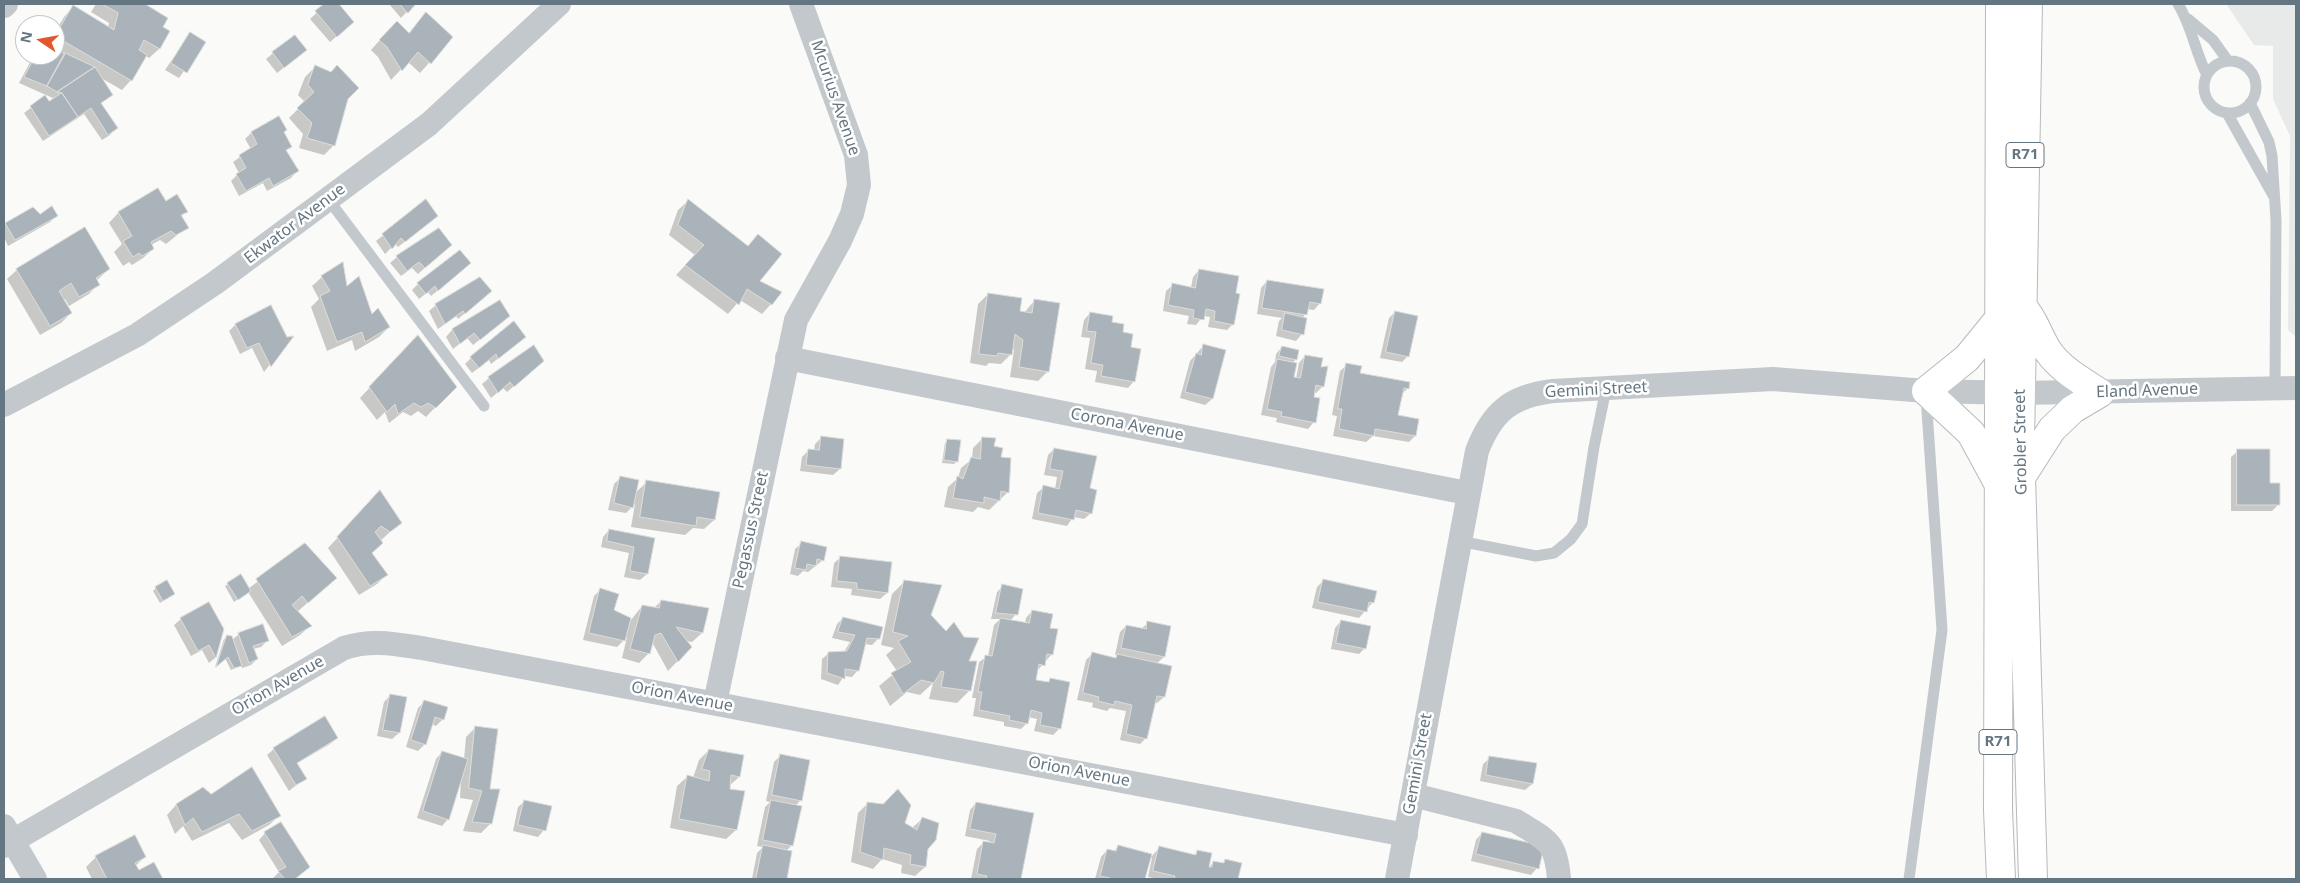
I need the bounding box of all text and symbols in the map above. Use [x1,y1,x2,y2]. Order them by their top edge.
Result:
north arrow [15,15,65,65]
text: N [15,29,36,45]
street label: Mcurius Avenue [806,38,864,158]
road number: R71 [2006,142,2044,168]
street label: Ekwator Avenue [241,180,349,268]
street label: Gemini Street [1544,378,1648,402]
street label: Eland Avenue [2096,380,2198,402]
street label: Grobler Street [2010,389,2032,495]
street label: Corona Avenue [1069,405,1185,445]
street label: Pegassus Street [729,470,773,590]
street label: Orion Avenue [229,652,327,720]
street label: Orion Avenue [630,678,734,716]
street label: Gemini Street [1400,712,1436,816]
road number: R71 [1979,730,2017,754]
street label: Orion Avenue [1027,753,1131,791]

